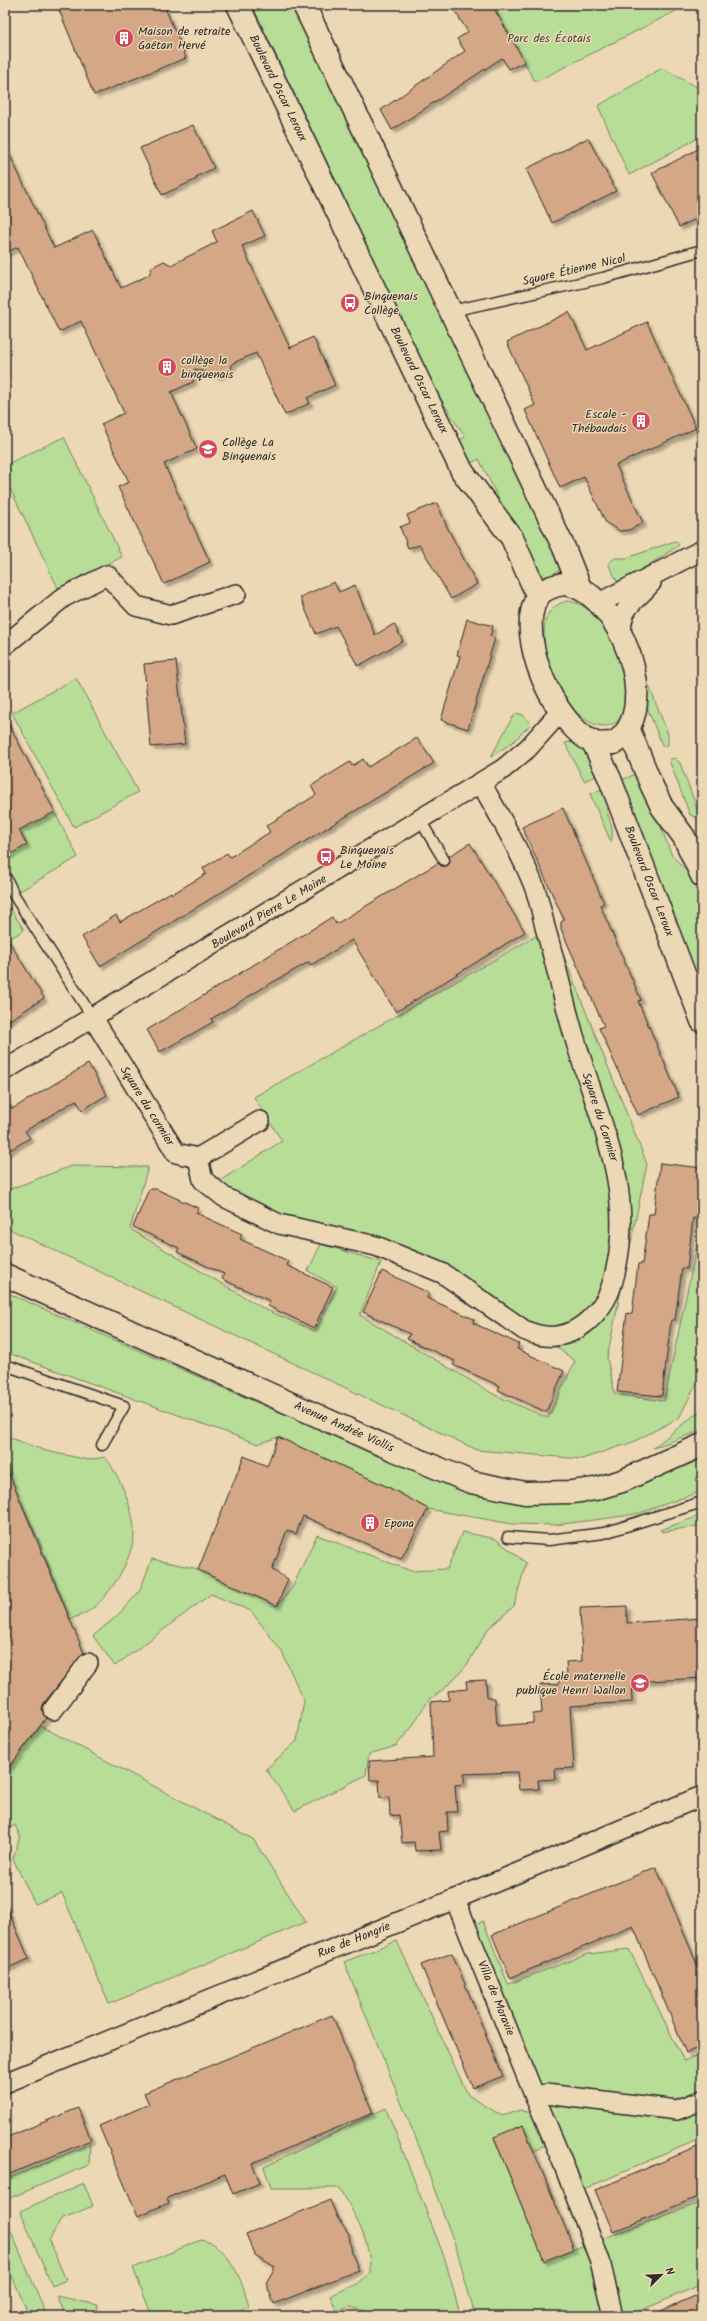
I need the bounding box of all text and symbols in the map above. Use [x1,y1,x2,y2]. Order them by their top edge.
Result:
place label: Maison de retraite Gaëtan Hervé [138,22,231,55]
building icon: Maison de retraite Gaëtan Hervé [113,27,135,49]
park label: Parc des Écotais [507,29,591,48]
street label: Boulevard Oscar Leroux [244,31,313,146]
street label: Square Étienne Nicol [521,249,627,291]
place label: Binquenais Collège [364,287,418,320]
bus stop icon: Binquenais Collège [339,292,361,314]
street label: Boulevard Oscar Leroux [385,323,454,438]
place label: collège la binquenais [181,351,233,384]
building icon: collège la binquenais [156,356,178,378]
place label: Escale - Thébaudais [572,405,627,438]
building icon: Escale - Thébaudais [630,410,652,432]
place label: Collège La Binquenais [222,433,276,466]
school or university icon: Collège La Binquenais [197,438,219,460]
street label: Boulevard Oscar Leroux [619,823,679,940]
place label: Binquenais Le Moine [340,841,394,874]
bus stop icon: Binquenais Le Moine [315,846,337,868]
street label: Boulevard Pierre Le Moine [208,870,331,954]
street label: Square du cormier [115,1062,180,1150]
street label: Square du Cormier [577,1070,624,1165]
street label: Avenue Andrée Viollis [291,1396,397,1458]
building icon: Epona [359,1512,381,1534]
place label: Epona [384,1514,415,1533]
place label: École maternelle publique Henri Wallon [516,1667,627,1700]
school or university icon: École maternelle publique Henri Wallon [629,1672,651,1694]
street label: Rue de Hongrie [315,1917,394,1963]
street label: Villa de Moravie [472,1958,520,2039]
north arrow [641,2255,681,2295]
text: N [660,2265,679,2278]

